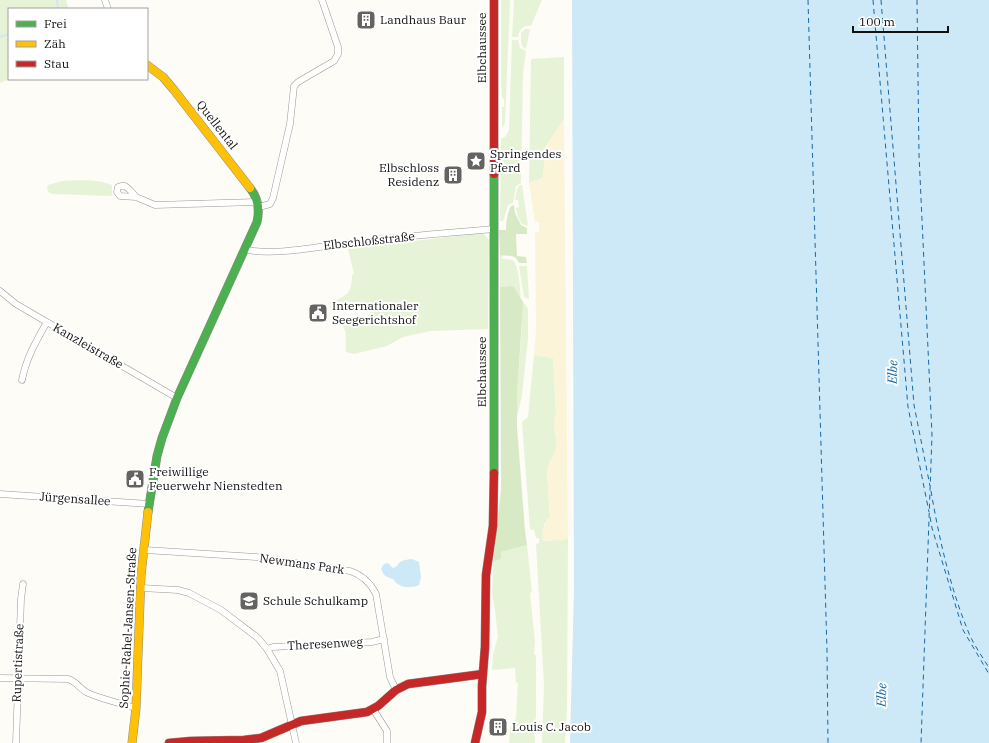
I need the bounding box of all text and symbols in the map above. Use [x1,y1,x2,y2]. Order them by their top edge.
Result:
legend [8,8,148,80]
scale bar [853,8,948,34]
building icon: Landhaus Baur [355,9,377,31]
place label: Landhaus Baur [380,12,467,27]
street label: Elbchaussee [474,13,489,83]
text: 100 m [859,14,895,29]
text: Frei [44,16,67,31]
text: Zäh [44,36,66,51]
text: Stau [44,56,70,71]
street label: Quellental [194,97,241,153]
place label: Springendes Pferd [490,146,561,175]
place icon: Springendes Pferd [465,150,487,172]
place label: Elbschloss Residenz [379,160,439,189]
building icon: Elbschloss Residenz [442,164,464,186]
street label: Elbschloßstraße [322,228,416,253]
place label: Internationaler Seegerichtshof [332,298,419,327]
public building icon: Internationaler Seegerichtshof [307,302,329,324]
street label: Kanzleistraße [51,319,126,372]
street label: Elbchaussee [474,337,489,407]
water label: Elbe [884,360,901,385]
place label: Freiwillige Feuerwehr Nienstedten [149,464,283,493]
public building icon: Freiwillige Feuerwehr Nienstedten [124,468,146,490]
street label: Jürgensallee [39,489,111,508]
street label: Sophie-Rahel-Jansen-Straße [116,547,139,709]
street label: Newmans Park [259,550,345,577]
school or university icon: Schule Schulkamp [238,590,260,612]
place label: Schule Schulkamp [263,593,368,608]
street label: Rupertistraße [9,623,26,703]
street label: Theresenweg [287,634,364,653]
water label: Elbe [873,683,890,708]
building icon: Louis C. Jacob [487,716,509,738]
place label: Louis C. Jacob [512,719,591,734]

